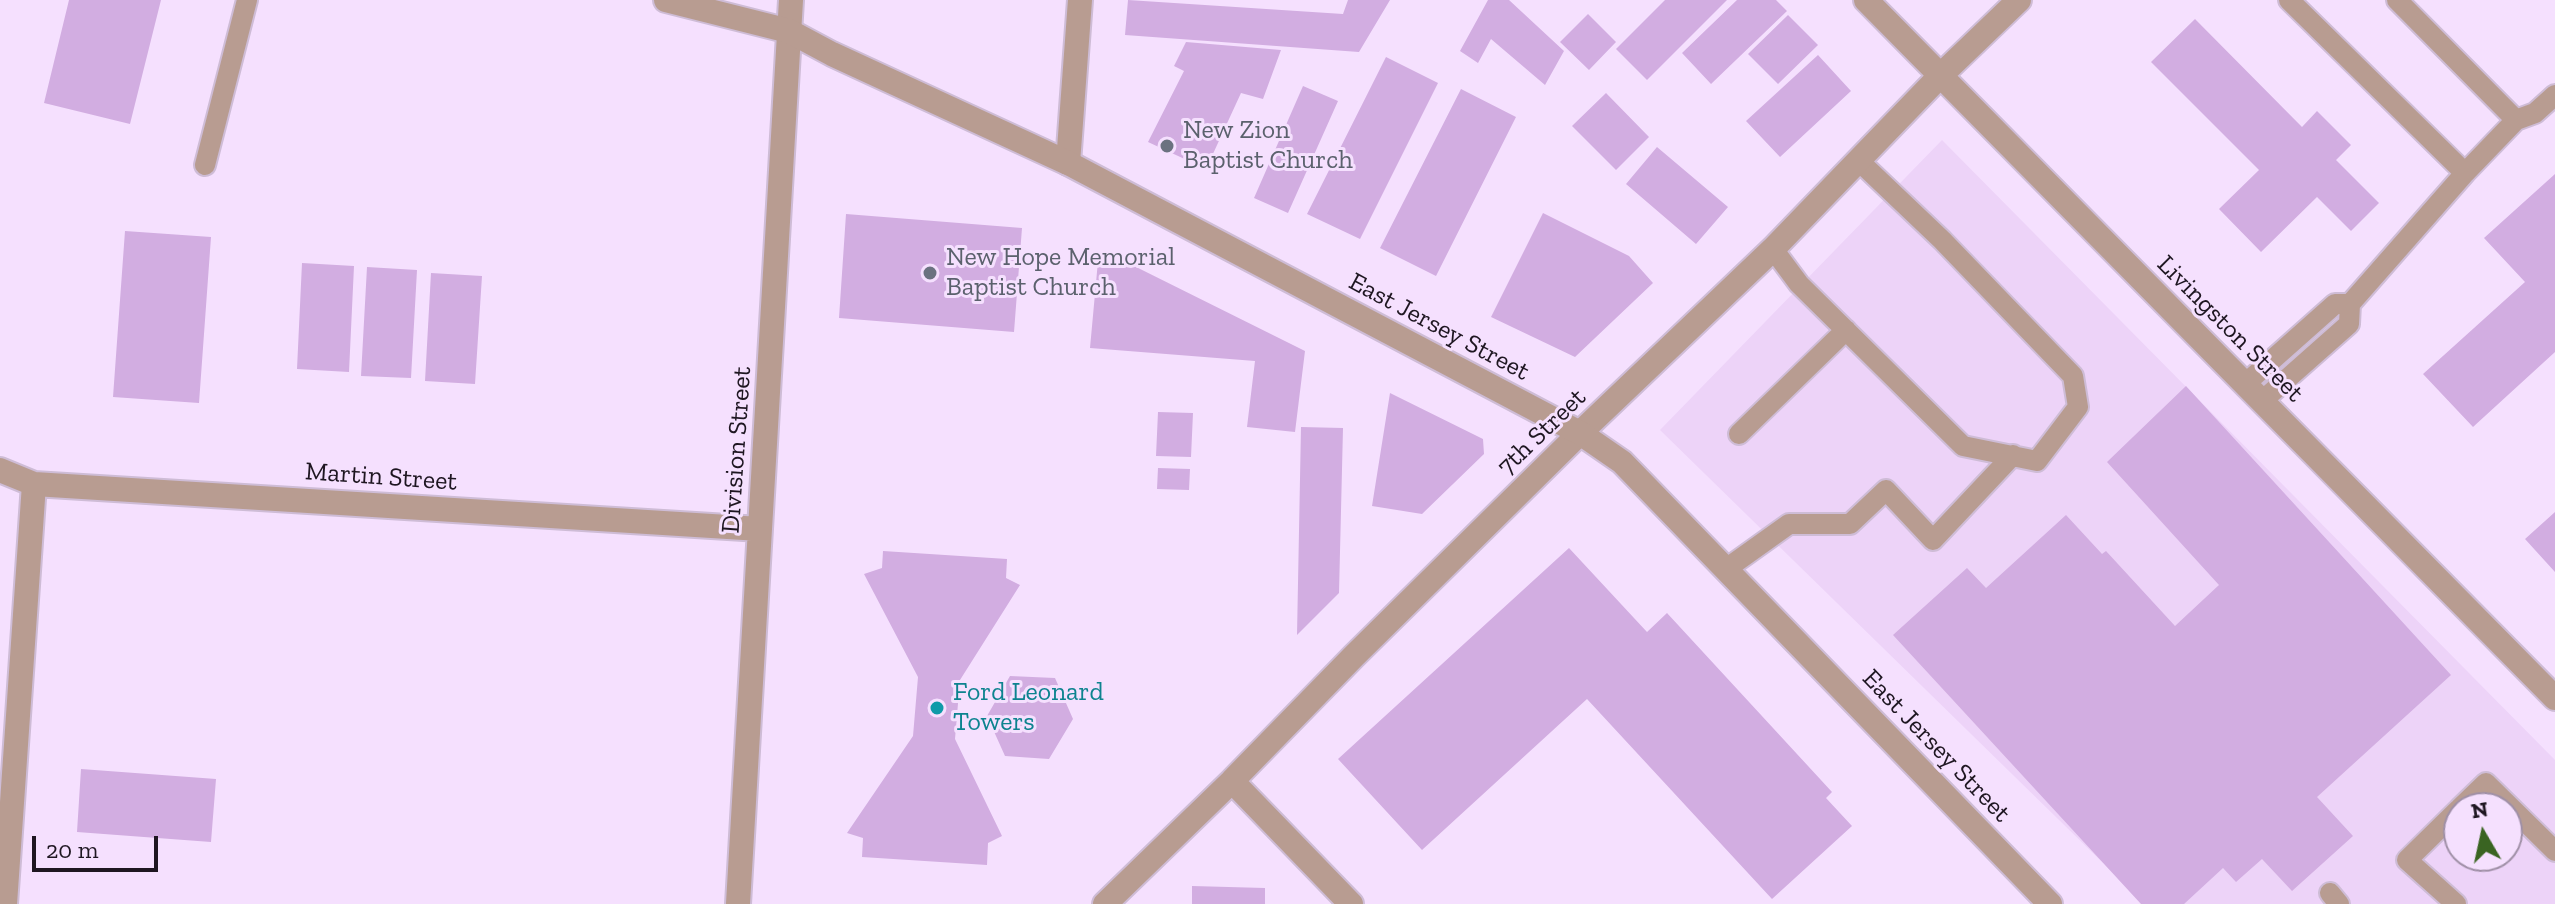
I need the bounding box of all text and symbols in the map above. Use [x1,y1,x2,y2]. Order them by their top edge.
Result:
place label: New Zion Baptist Church [1183,115,1353,176]
marker: New Zion Baptist Church [1158,137,1176,155]
place label: New Hope Memorial Baptist Church [946,242,1175,304]
street label: Livingston Street [2150,249,2310,409]
marker: New Hope Memorial Baptist Church [921,264,939,282]
street label: East Jersey Street [1343,266,1535,388]
street label: Division Street [716,366,758,534]
street label: 7th Street [1491,382,1593,482]
street label: Martin Street [304,456,458,498]
street label: East Jersey Street [1855,663,2017,829]
place label: Ford Leonard Towers [953,677,1104,738]
marker: Ford Leonard Towers [928,699,946,717]
north arrow [2443,792,2523,872]
text: N [2469,795,2490,824]
scale bar [36,820,162,870]
text: 20 m [46,835,98,864]

